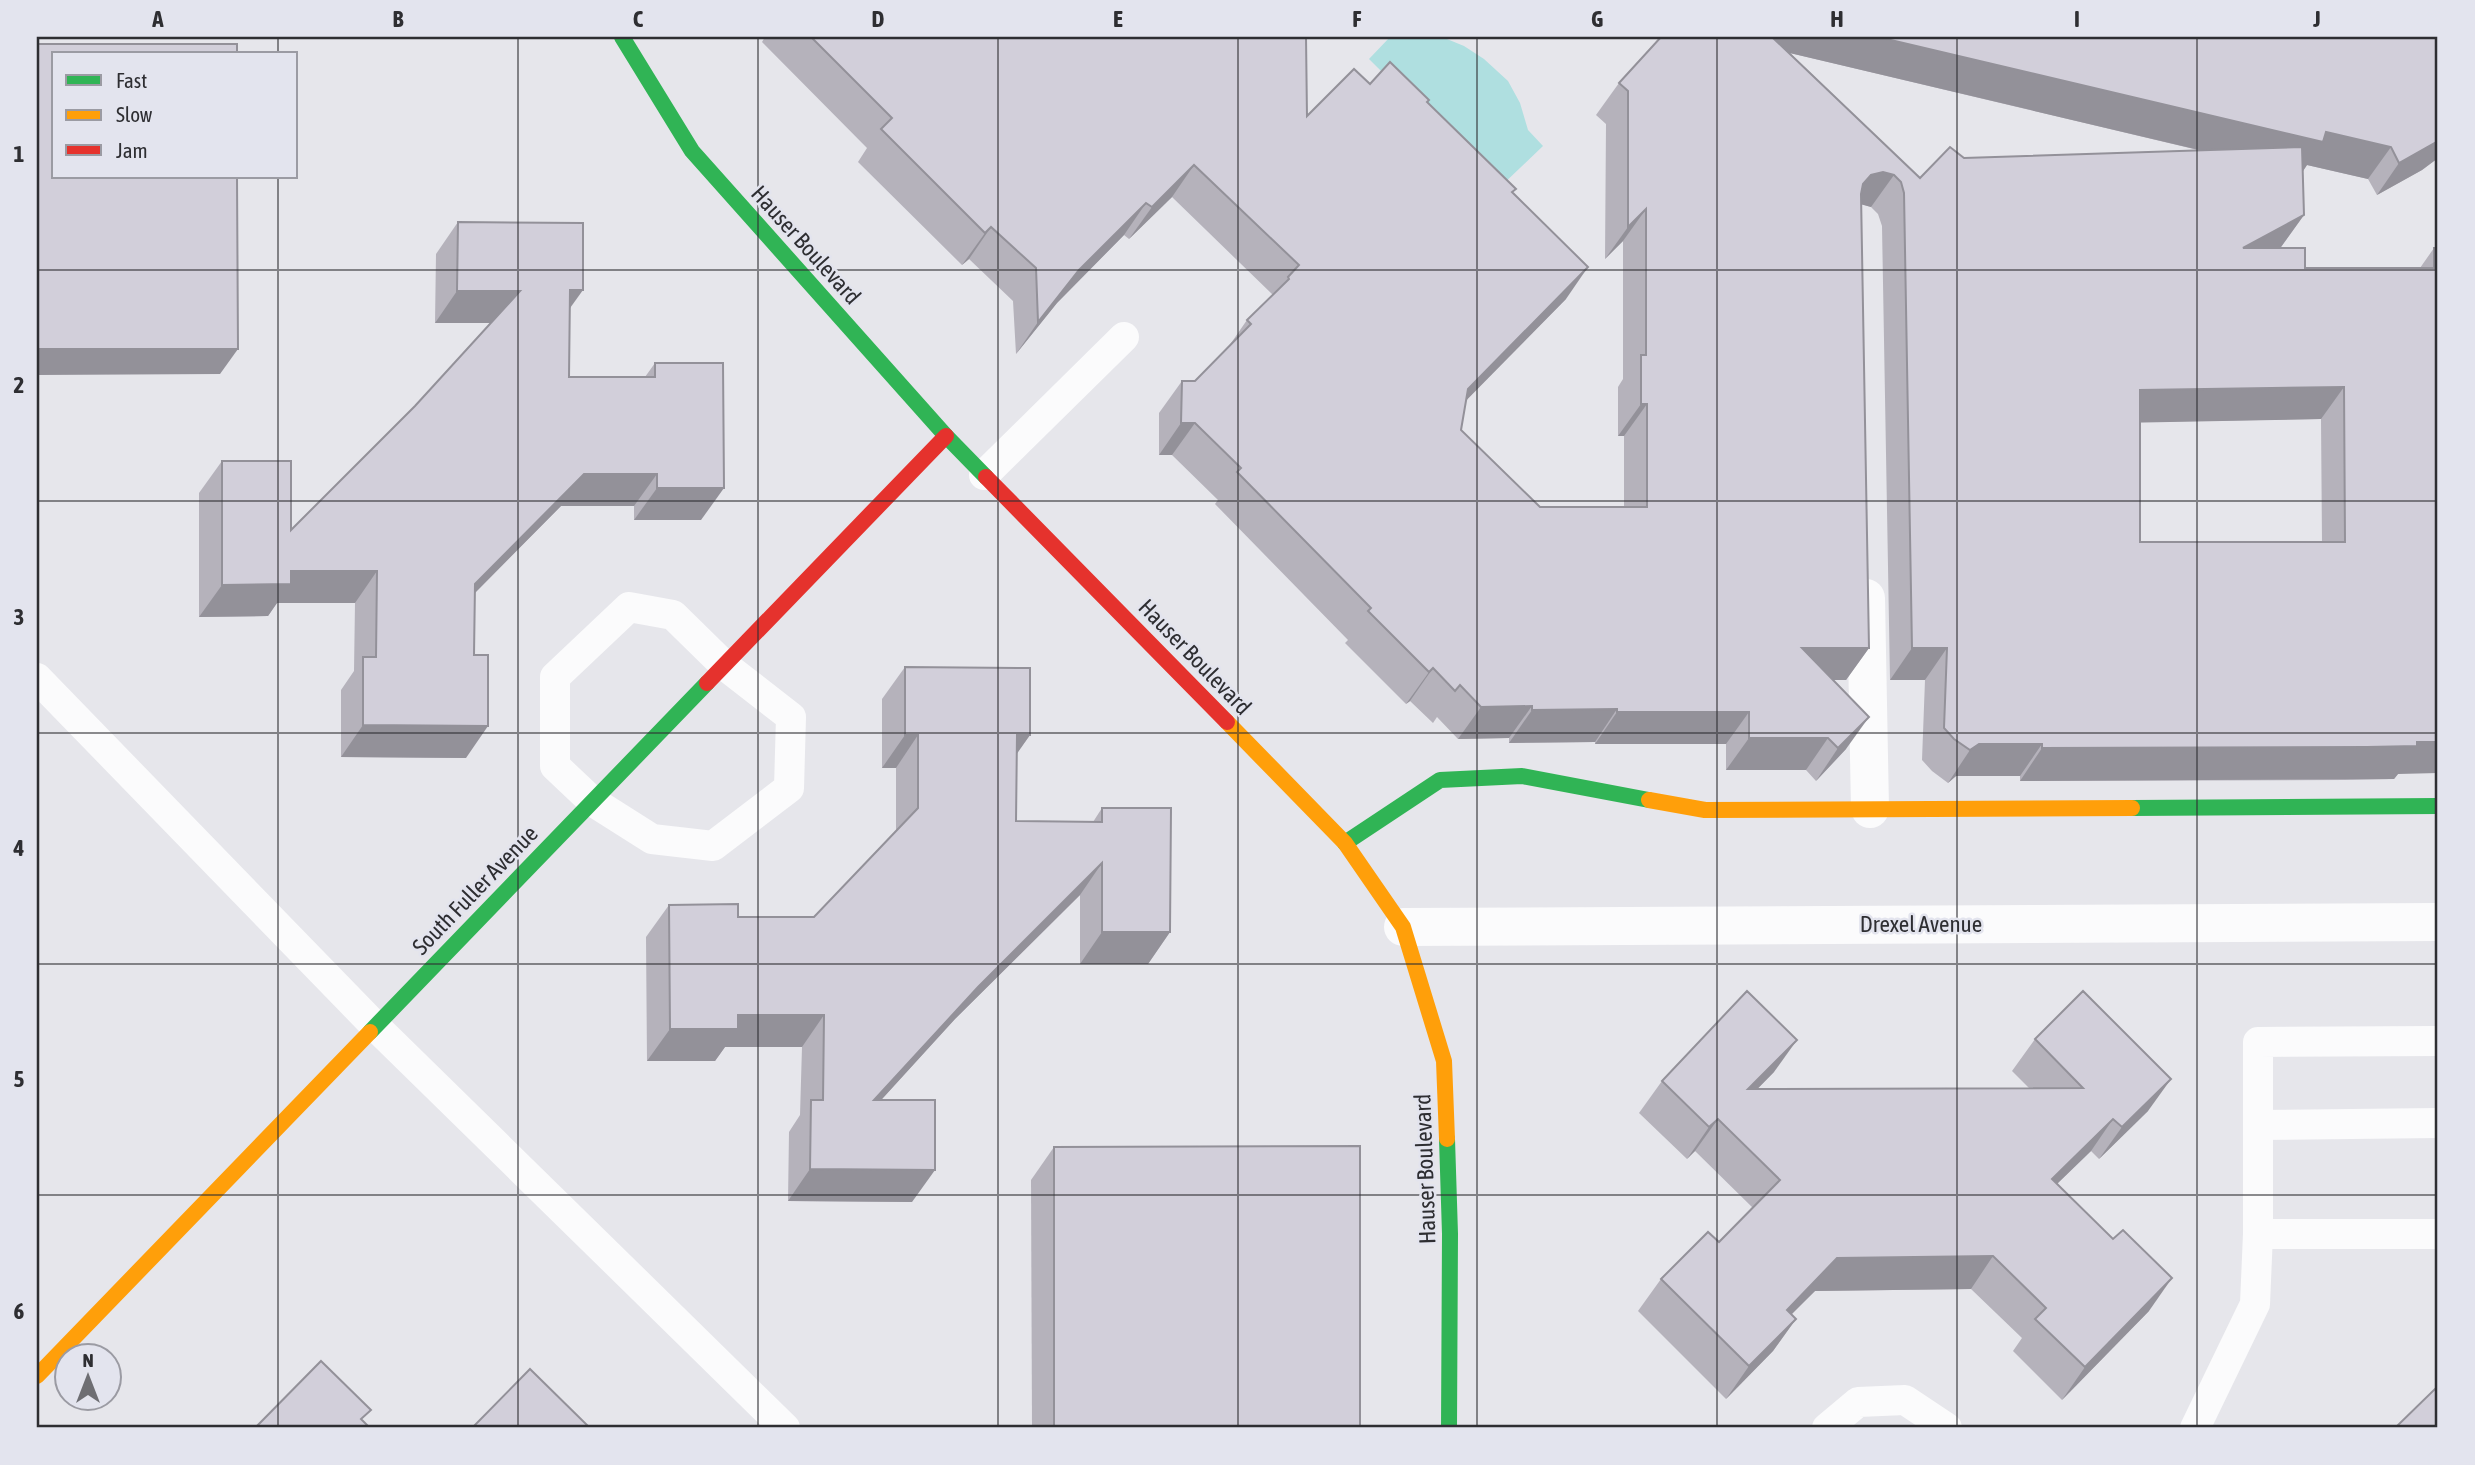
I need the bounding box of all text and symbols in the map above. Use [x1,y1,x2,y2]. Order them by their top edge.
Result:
text: A [151,6,164,32]
text: B [393,6,404,32]
text: C [633,6,644,32]
text: D [872,6,885,32]
text: E [1113,6,1123,32]
text: F [1352,6,1362,32]
text: G [1591,6,1603,32]
text: H [1830,6,1844,32]
text: I [2074,6,2080,32]
text: J [2312,6,2321,32]
legend [52,52,298,178]
text: Fast [116,68,147,92]
text: Slow [116,102,153,126]
text: Jam [116,138,148,162]
text: 1 [14,141,25,167]
street label: Hauser Boulevard [746,180,866,310]
text: 2 [14,372,24,398]
street label: Hauser Boulevard [1133,594,1257,720]
text: 3 [14,604,24,630]
street label: South Fuller Avenue [407,820,543,960]
text: 4 [13,835,25,861]
street label: Drexel Avenue [1860,911,1982,937]
text: 5 [14,1066,25,1092]
street label: Hauser Boulevard [1409,1093,1441,1245]
text: 6 [14,1298,25,1324]
north arrow [52,1342,122,1412]
text: N [82,1349,94,1371]

